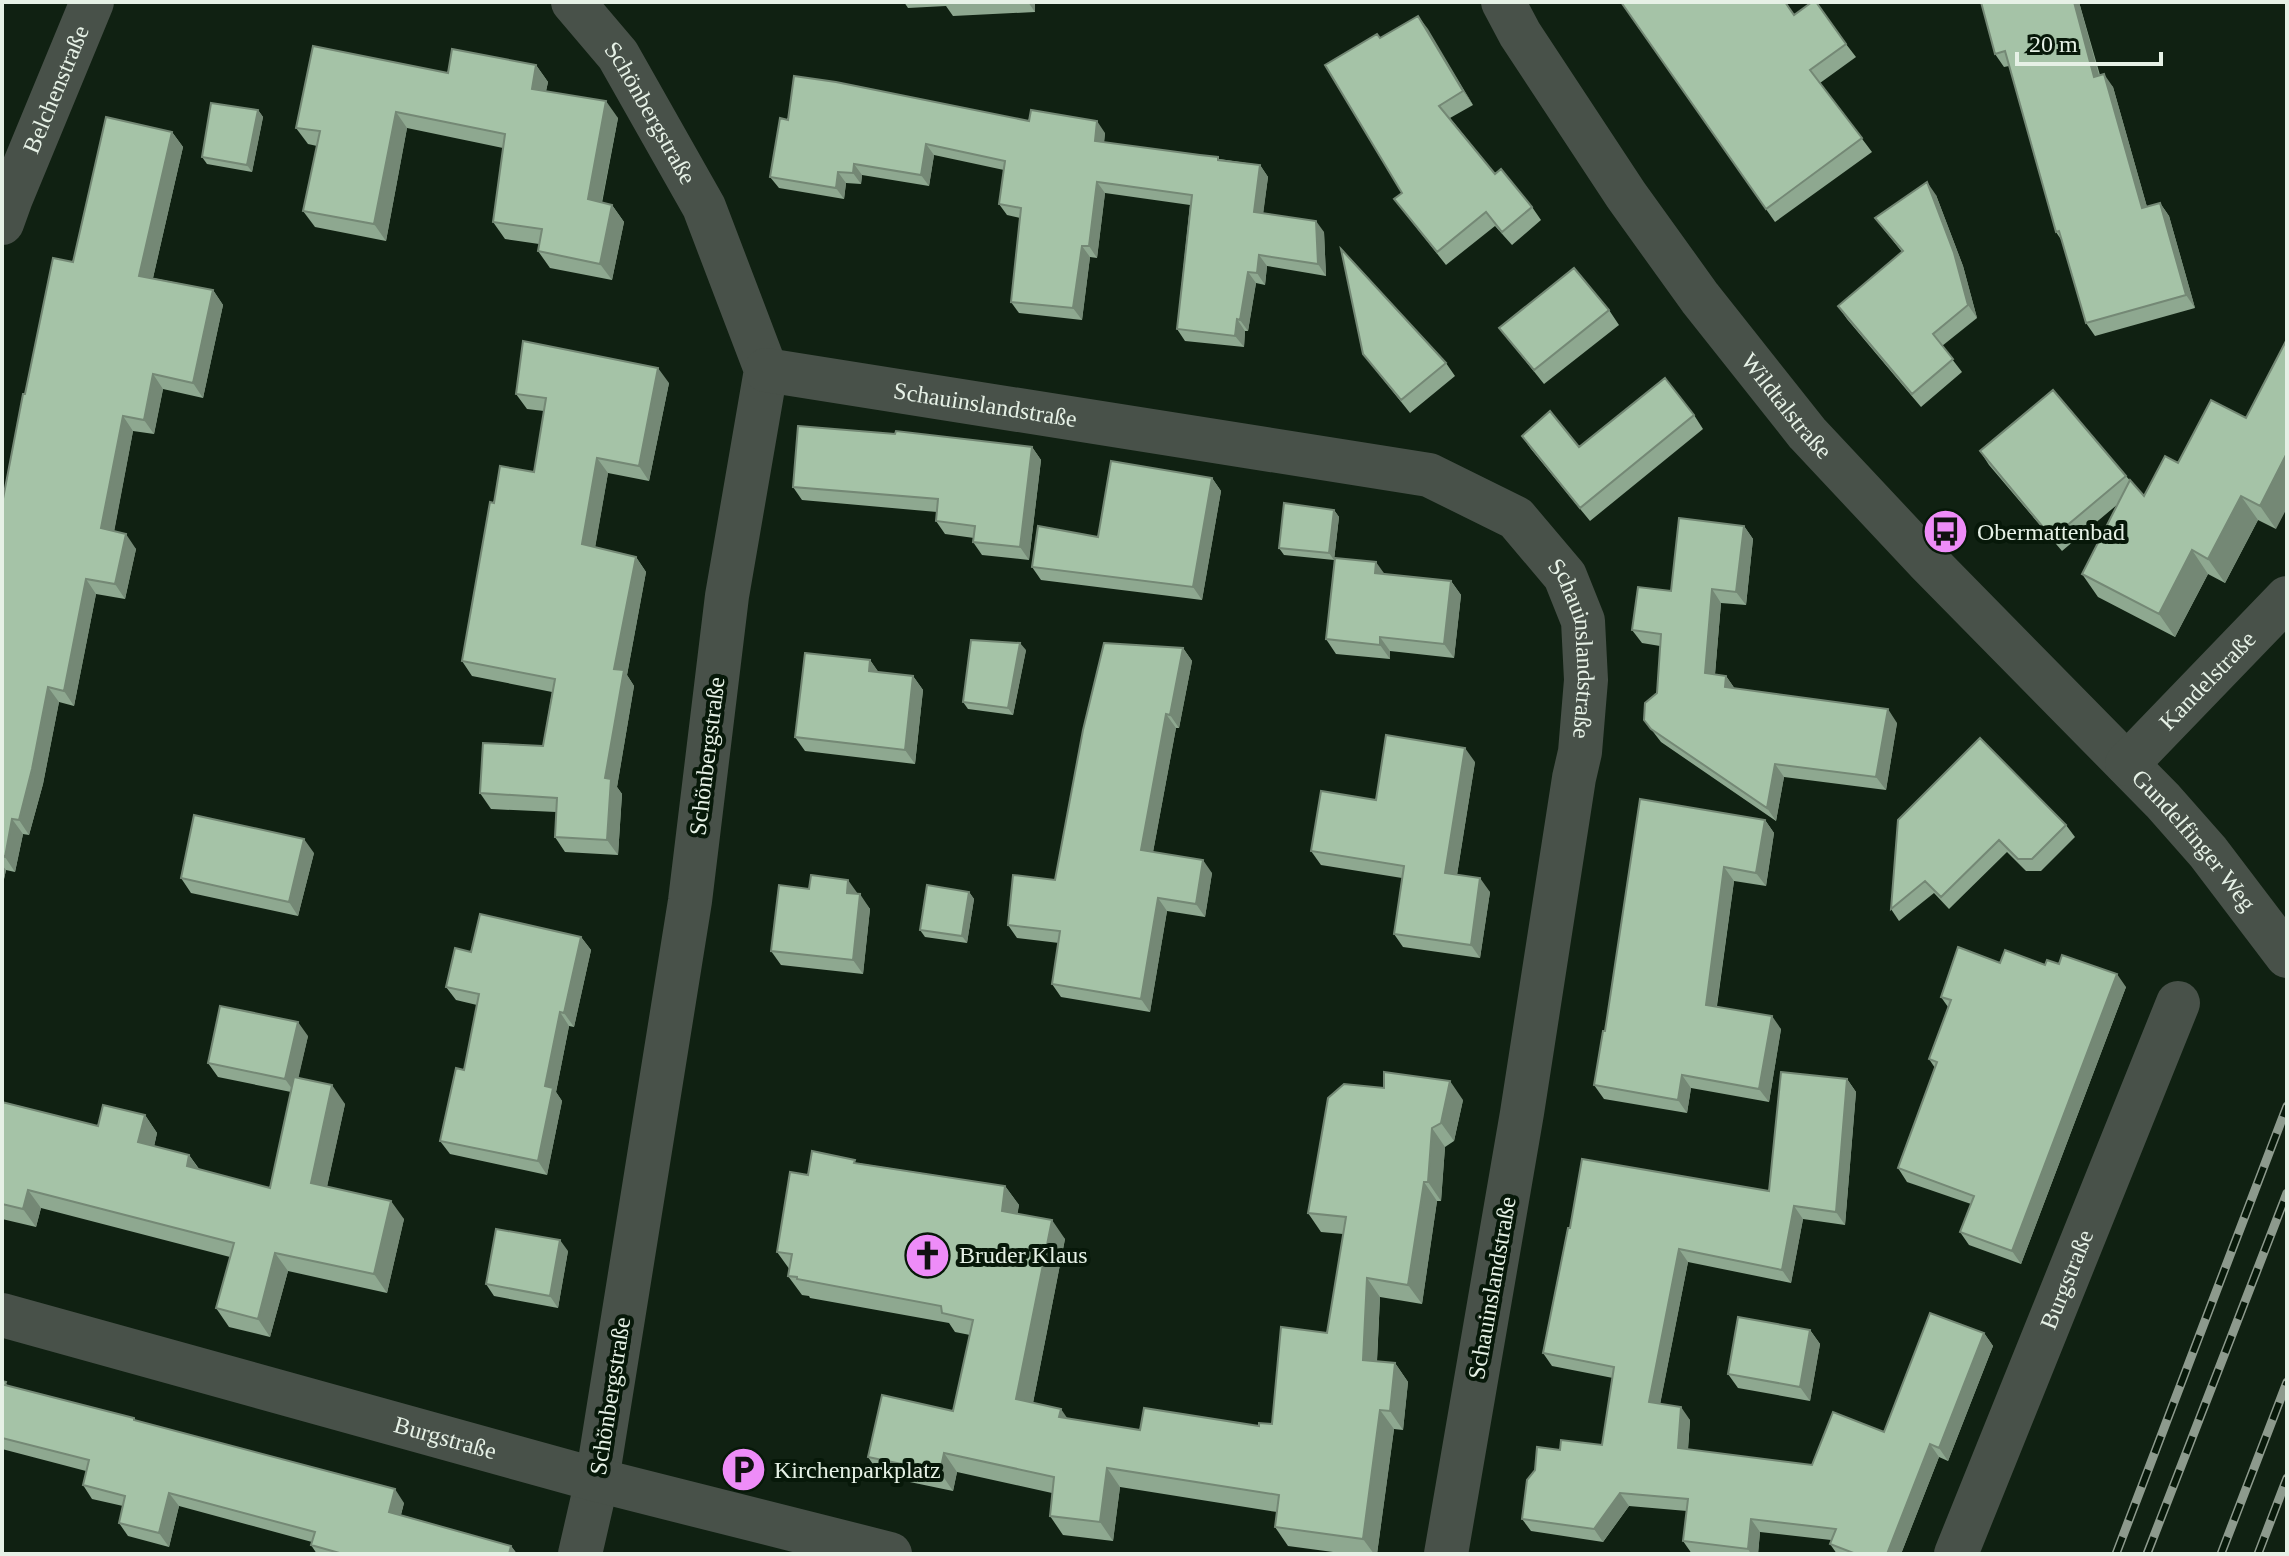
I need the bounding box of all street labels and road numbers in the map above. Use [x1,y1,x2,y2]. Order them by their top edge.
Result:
street label: Belchenstraße [18,22,94,157]
street label: Schönbergstraße [599,36,701,189]
street label: Wildtalstraße [1736,348,1837,464]
street label: Schauinslandstraße [892,377,1079,432]
street label: Schauinslandstraße [1543,553,1599,740]
street label: Kandelstraße [2154,626,2261,735]
street label: Schönbergstraße [684,675,730,837]
street label: Gundelfinger Weg [2127,764,2261,916]
street label: Schauinslandstraße [1463,1195,1521,1381]
street label: Burgstraße [2035,1226,2098,1333]
street label: Schönbergstraße [585,1315,635,1477]
street label: Burgstraße [391,1411,499,1464]

